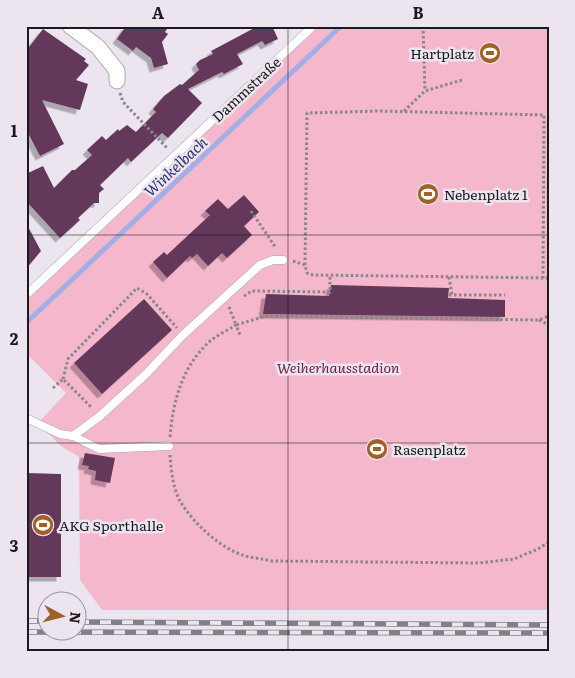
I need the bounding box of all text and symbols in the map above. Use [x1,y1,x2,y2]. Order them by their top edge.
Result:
text: A [152,0,164,24]
text: B [412,0,424,24]
sports icon: Hartplatz [478,41,502,65]
place label: Hartplatz [410,43,474,63]
street label: Dammstraße [207,52,285,126]
text: 1 [11,118,18,142]
water label: Winkelbach [138,130,212,202]
sports icon: Nebenplatz 1 [416,182,440,206]
place label: Nebenplatz 1 [444,184,528,204]
text: 2 [10,326,19,350]
park label: Weiherhausstadion [277,357,400,377]
sports icon: Rasenplatz [365,437,389,461]
place label: Rasenplatz [393,439,466,459]
sports icon: AKG Sporthalle [31,513,55,537]
place label: AKG Sporthalle [59,515,163,535]
text: 3 [10,533,19,557]
north arrow [38,590,88,640]
text: N [65,611,87,625]

